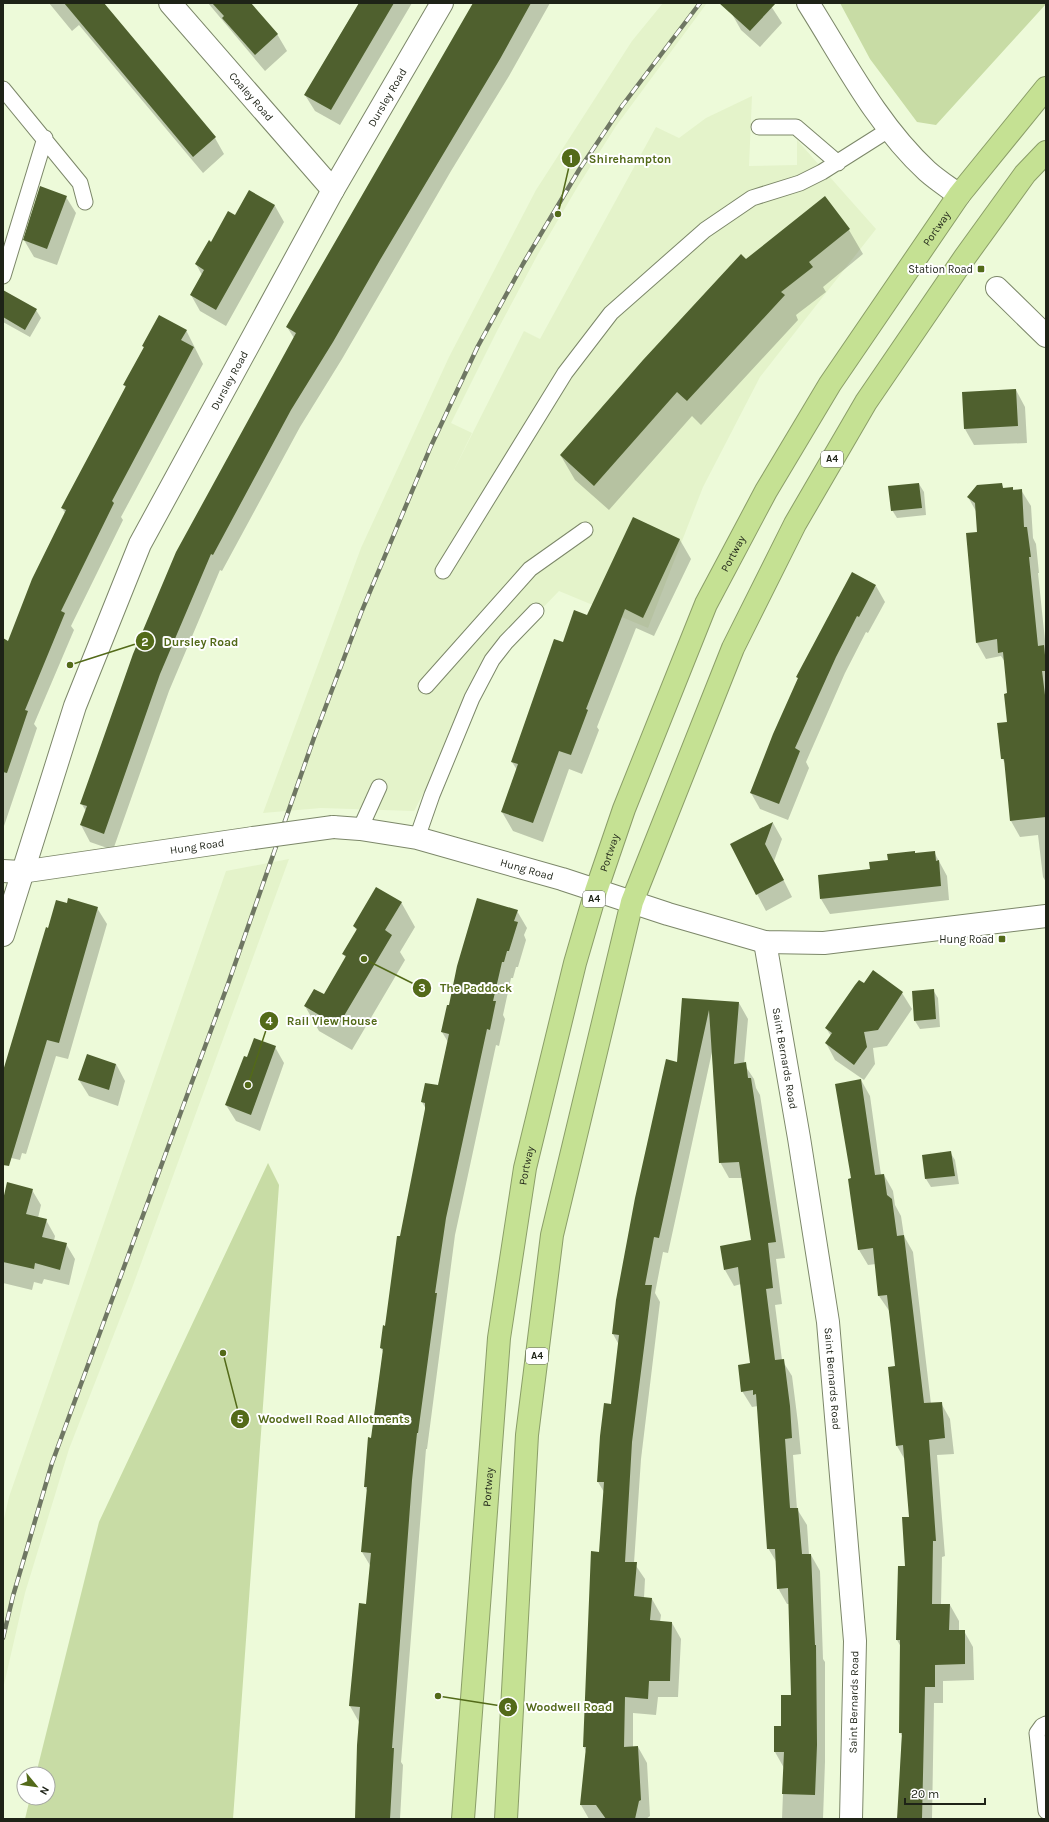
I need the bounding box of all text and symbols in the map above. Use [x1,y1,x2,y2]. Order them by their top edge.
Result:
street label: Dursley Road [365,66,409,129]
street label: Coaley Road [227,69,276,124]
callout: Shirehampton [561,146,679,170]
text: 1 [569,152,573,166]
text: Shirehampton [589,152,671,166]
street label: Portway [920,208,953,248]
place label: Station Road [908,263,973,276]
marker: Station Road [976,264,986,274]
street label: Dursley Road [208,348,251,412]
road number: A4 [821,451,843,467]
street label: Portway [718,533,748,574]
callout: Dursley Road [135,629,246,653]
text: 2 [141,635,149,649]
text: Dursley Road [164,635,238,649]
street label: Portway [597,832,622,873]
street label: Hung Road [169,836,225,857]
street label: Hung Road [499,855,555,883]
road number: A4 [583,891,605,907]
place label: Hung Road [939,933,994,946]
marker: Hung Road [997,934,1007,944]
callout: The Paddock [412,976,520,1000]
text: 3 [418,981,426,995]
text: The Paddock [440,981,512,995]
street label: Saint Bernards Road [770,1006,800,1110]
callout: Rail View House [259,1009,385,1033]
text: 4 [265,1014,273,1028]
text: Rail View House [287,1014,377,1028]
street label: Portway [516,1145,537,1186]
street label: Saint Bernards Road [822,1327,844,1430]
road number: A4 [526,1348,548,1364]
callout: Woodwell Road Allotments [230,1407,418,1431]
text: 5 [237,1412,244,1426]
text: Woodwell Road Allotments [258,1412,410,1426]
street label: Portway [480,1467,496,1507]
street label: Saint Bernards Road [847,1651,861,1753]
callout: Woodwell Road [498,1695,621,1719]
text: 6 [504,1700,512,1714]
text: Woodwell Road [526,1700,612,1714]
north arrow [16,1766,56,1806]
scale bar [905,1780,985,1806]
text: N [37,1784,52,1797]
text: 20 m [911,1787,939,1801]

